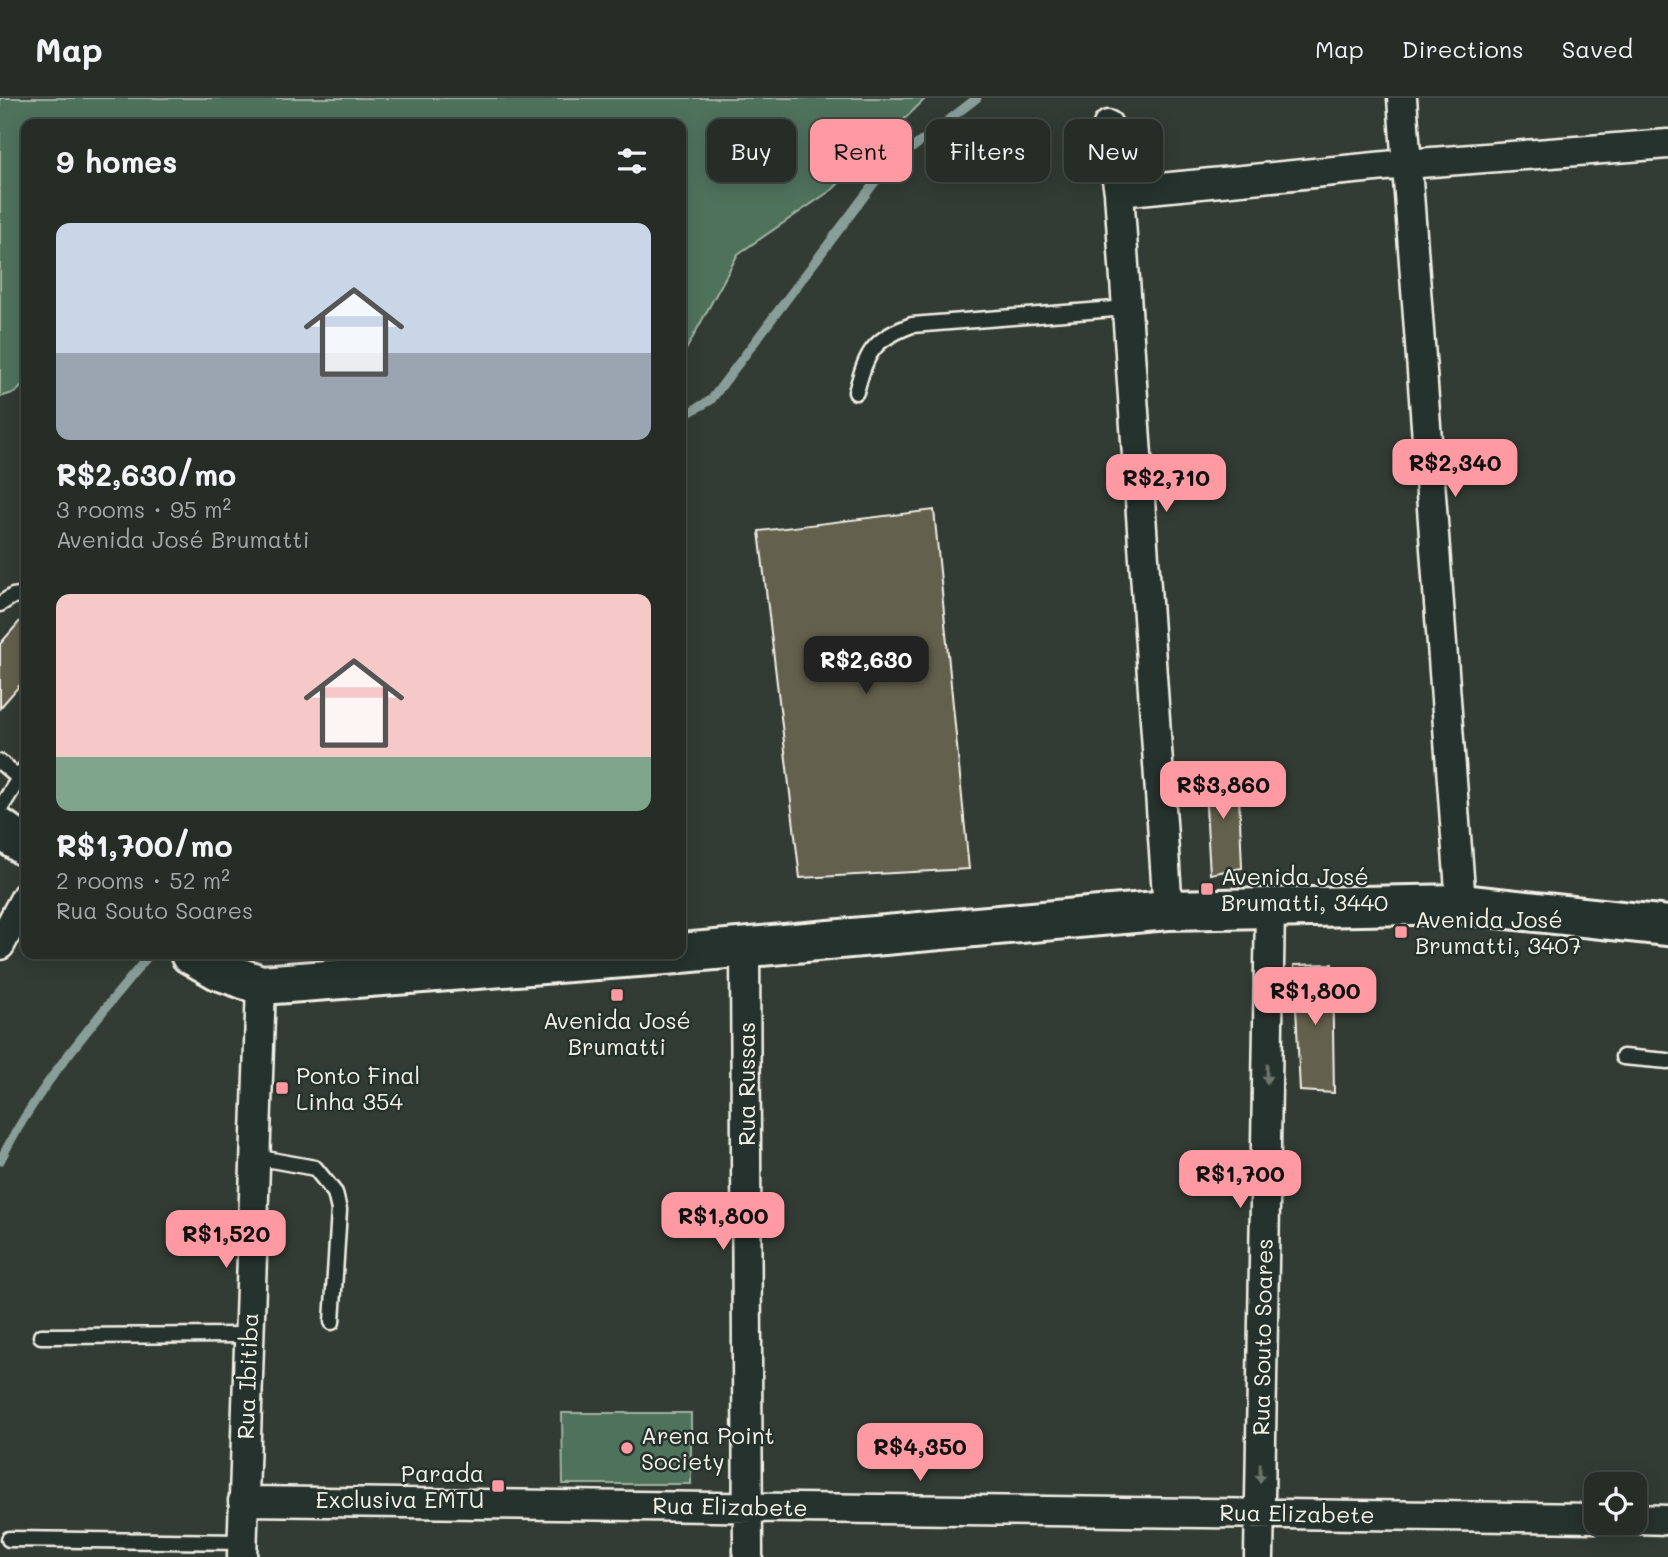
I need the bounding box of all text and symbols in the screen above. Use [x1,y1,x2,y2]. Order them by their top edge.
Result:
text: Map [35,27,103,70]
text: Map [1315,33,1364,64]
text: Directions [1402,33,1524,64]
text: Saved [1562,33,1633,64]
chip: Buy [707,119,796,182]
chip: Rent [810,119,912,182]
chip: Filters [926,119,1050,182]
chip: New [1064,119,1163,182]
text: 9 homes [56,141,177,181]
icon: filters [613,142,651,180]
icon: home [291,269,417,395]
pin: R$2,340 [1390,440,1520,499]
text: R$2,340 [1408,447,1502,477]
text: R$2,630/mo [56,454,236,494]
pin: R$2,710 [1101,454,1231,514]
text: R$2,710 [1122,462,1210,492]
text: 3 rooms · 95 m² [56,494,231,524]
text: Avenida José Brumatti [56,524,309,554]
pin: R$2,630 [801,636,931,696]
icon: home [291,640,417,766]
text: R$2,630 [820,644,912,674]
pin: R$3,860 [1158,762,1288,821]
text: R$3,860 [1176,769,1270,799]
text: R$1,700/mo [56,825,233,865]
place label: Avenida José Brumatti, 3440 [1221,861,1388,917]
text: 2 rooms · 52 m² [56,865,230,895]
marker: Avenida José Brumatti, 3440 [1199,881,1215,897]
text: Rua Souto Soares [56,895,253,925]
place label: Avenida José Brumatti, 3407 [1415,904,1582,960]
marker: Avenida José Brumatti, 3407 [1393,924,1409,940]
pin: R$1,800 [1250,968,1380,1027]
text: R$1,800 [1269,975,1361,1005]
marker: Avenida José Brumatti [609,987,625,1003]
place label: Avenida José Brumatti [543,1005,691,1061]
street label: Rua Russas [731,1022,761,1146]
place label: Ponto Final Linha 354 [296,1060,420,1116]
one-way arrow [1261,1063,1273,1085]
marker: Ponto Final Linha 354 [274,1080,290,1096]
pin: R$1,700 [1175,1150,1305,1210]
text: R$1,700 [1195,1158,1285,1188]
pin: R$1,800 [658,1192,788,1252]
text: R$1,800 [677,1200,769,1230]
pin: R$1,520 [161,1210,291,1270]
text: R$1,520 [182,1218,270,1248]
street label: Rua Souto Soares [1245,1238,1279,1436]
street label: Rua Ibitiba [230,1312,264,1440]
place label: Arena Point Society [641,1420,775,1476]
pin: R$4,350 [855,1424,985,1483]
text: R$4,350 [873,1431,967,1461]
marker: Arena Point Society [619,1440,635,1456]
place label: Parada Exclusiva EMTU [316,1458,484,1514]
one-way arrow [1254,1462,1266,1484]
map controls [1584,1472,1647,1535]
button: locate [1584,1472,1647,1535]
marker: Parada Exclusiva EMTU [490,1478,506,1494]
street label: Rua Elizabete [652,1490,808,1522]
street label: Rua Elizabete [1219,1497,1375,1529]

